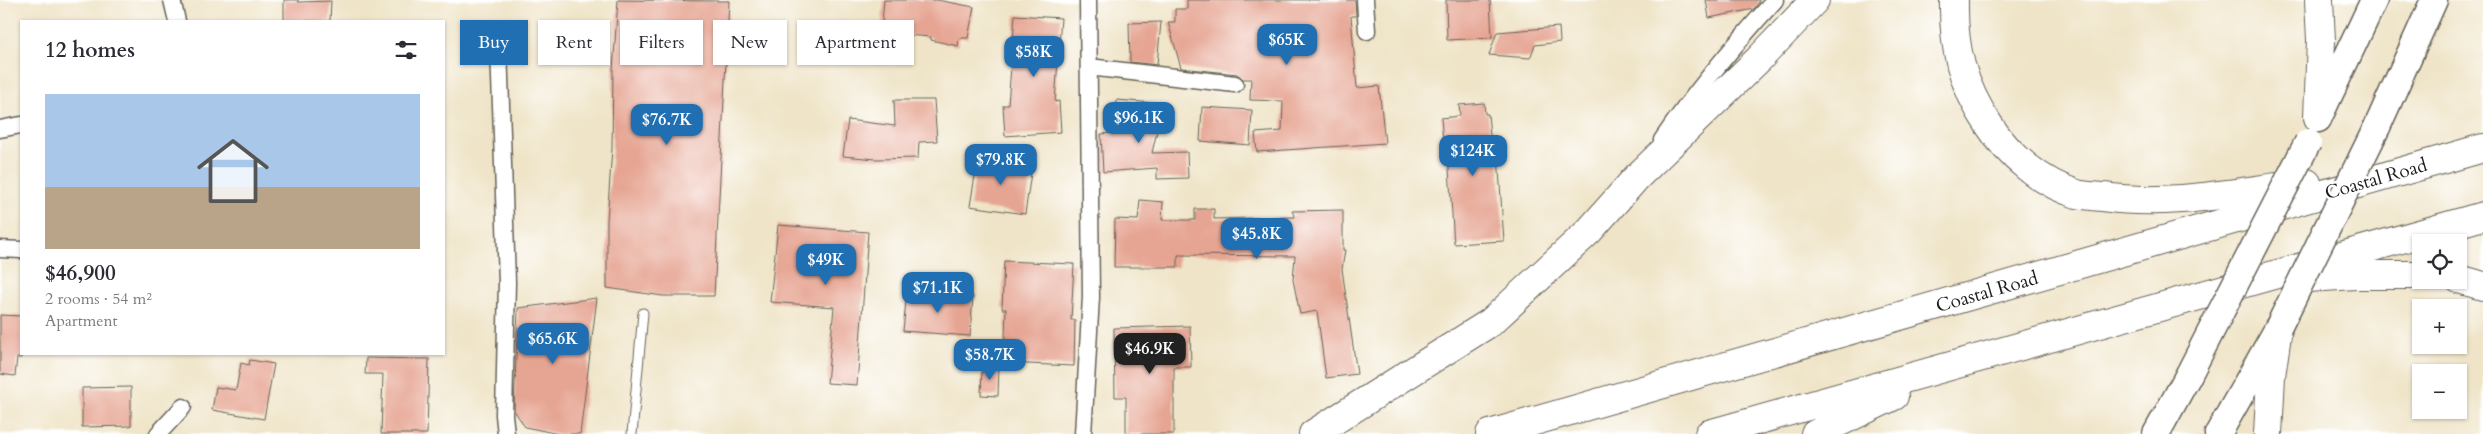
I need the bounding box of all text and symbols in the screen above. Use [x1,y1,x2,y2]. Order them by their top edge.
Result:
chip: Buy [460,20,528,65]
chip: Rent [538,20,610,65]
chip: Filters [620,20,703,65]
chip: New [713,20,787,65]
chip: Apartment [797,20,914,65]
pin: $65K [1257,23,1317,66]
text: $65K [1268,29,1306,51]
text: 12 homes [45,36,135,65]
icon: filters [392,36,420,64]
pin: $58K [1004,36,1064,78]
text: $58K [1015,41,1053,63]
pin: $96.1K [1098,102,1180,144]
pin: $76.7K [626,104,708,146]
text: $96.1K [1114,107,1164,129]
text: $76.7K [642,109,692,131]
icon: home [188,126,278,216]
pin: $124K [1438,134,1508,177]
text: $124K [1450,140,1496,162]
pin: $79.8K [960,144,1042,186]
text: $79.8K [976,149,1026,171]
street label: Coastal Road [2322,152,2430,206]
pin: $45.8K [1216,218,1298,260]
text: $45.8K [1232,223,1282,245]
map controls [2412,234,2467,419]
button: locate [2412,234,2467,289]
pin: $49K [796,244,856,286]
text: $49K [807,249,845,271]
text: $46,900 [45,259,116,288]
street label: Coastal Road [1933,265,2041,319]
pin: $71.1K [897,272,979,314]
text: $71.1K [913,277,963,299]
text: 2 rooms · 54 m² [45,288,152,310]
button: + [2412,299,2467,354]
text: Apartment [45,310,118,332]
pin: $65.6K [512,322,594,365]
text: $65.6K [528,328,578,350]
pin: $46.9K [1109,332,1191,375]
pin: $58.7K [949,338,1031,381]
text: $46.9K [1125,338,1175,360]
text: $58.7K [965,344,1015,366]
button: − [2412,364,2467,419]

